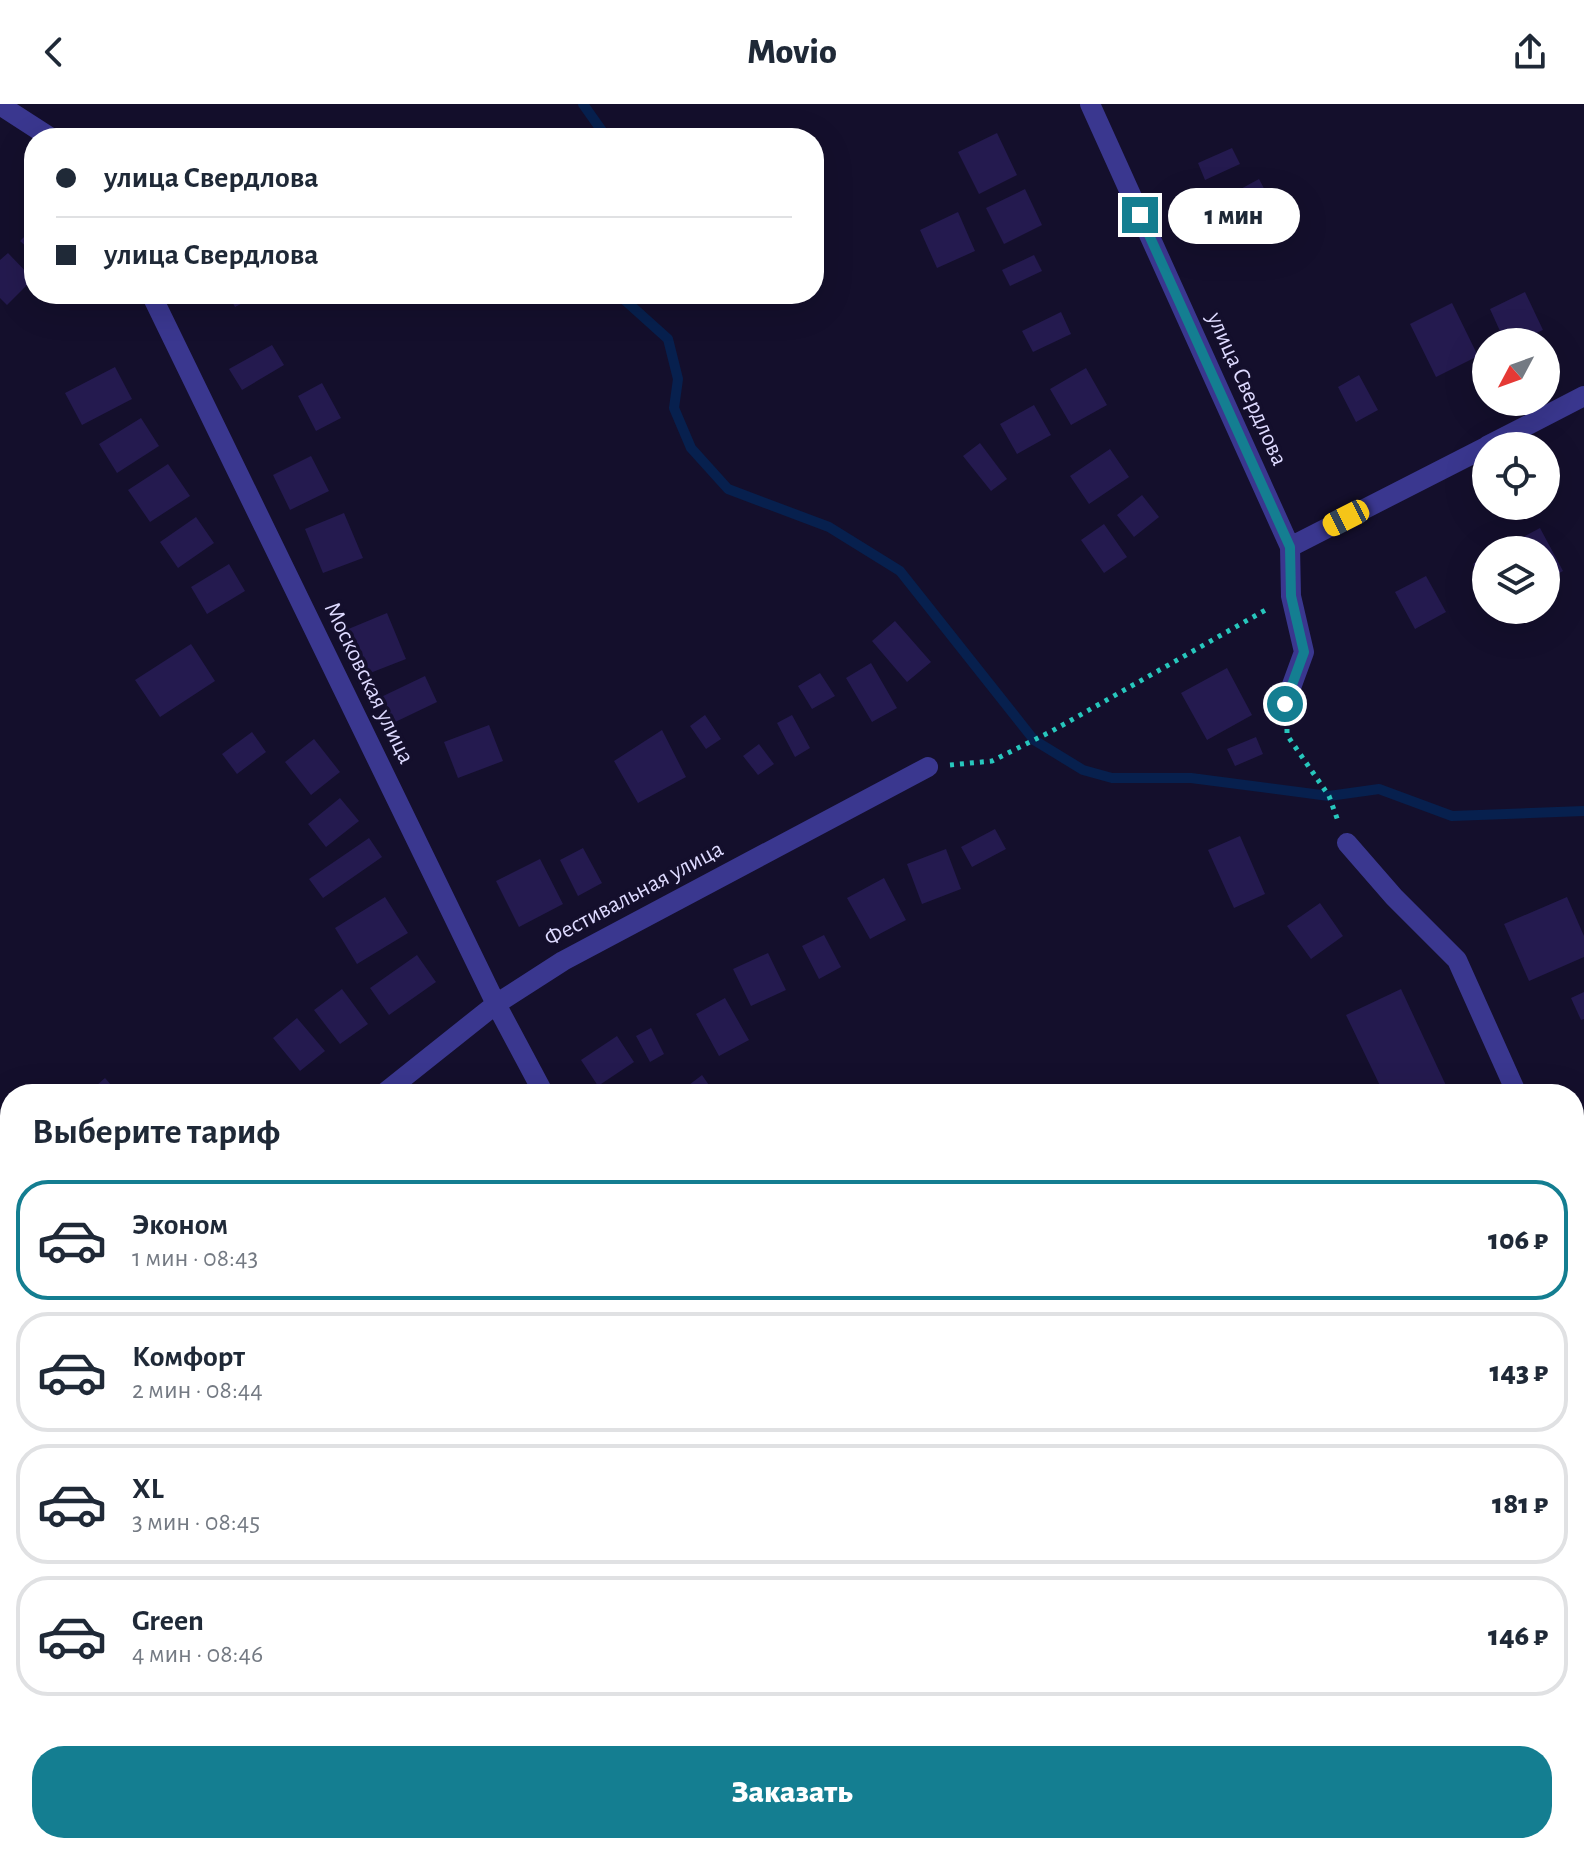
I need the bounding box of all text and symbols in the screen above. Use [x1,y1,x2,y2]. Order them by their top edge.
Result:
icon: back [32,30,76,74]
icon: share [1508,30,1552,74]
text: Movio [747,34,837,70]
text: улица Свердлова [104,163,318,193]
callout: 1 мин [1168,187,1300,243]
route end [1122,197,1158,233]
text: 1 мин [1205,203,1263,229]
text: улица Свердлова [104,240,318,270]
street label: улица Свердлова [1202,308,1292,469]
north arrow [1472,328,1560,416]
map controls [1472,328,1560,624]
button: locate [1472,432,1560,520]
car [1319,496,1373,540]
button: layers [1472,536,1560,624]
street label: Московская улица [320,598,418,768]
route start [1267,686,1303,722]
street label: Фестивальная улица [541,837,727,951]
text: Выберите тариф [32,1114,280,1150]
icon: car [36,1204,108,1276]
text: Эконом [132,1210,228,1240]
text: 106 ₽ [1488,1225,1548,1255]
text: 1 мин · 08:43 [132,1245,258,1271]
icon: car [36,1336,108,1408]
text: Комфорт [132,1342,245,1372]
text: 143 ₽ [1490,1357,1548,1387]
text: 2 мин · 08:44 [132,1377,263,1403]
icon: car [36,1468,108,1540]
text: XL [132,1474,164,1504]
text: 181 ₽ [1492,1489,1548,1519]
text: 3 мин · 08:45 [132,1509,260,1535]
icon: car [36,1600,108,1672]
text: Green [132,1606,204,1636]
text: 146 ₽ [1488,1621,1548,1651]
text: 4 мин · 08:46 [132,1641,263,1667]
button: Заказать [32,1746,1552,1838]

